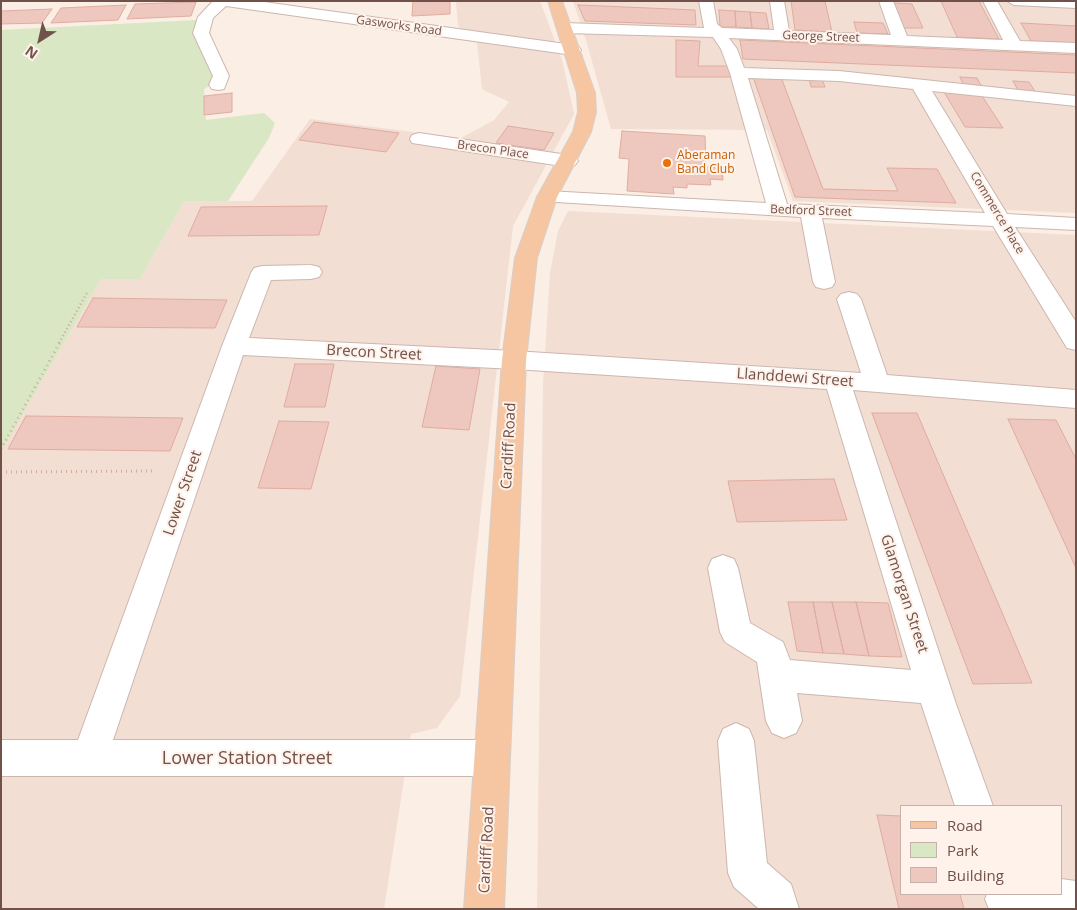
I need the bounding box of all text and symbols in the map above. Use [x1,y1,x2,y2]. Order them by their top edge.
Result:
street label: Gasworks Road [355,13,443,39]
north arrow [15,15,65,65]
street label: George Street [782,28,860,46]
text: N [21,42,41,64]
street label: Brecon Place [456,138,530,162]
place label: Aberaman Band Club [677,149,735,177]
marker: Aberaman Band Club [661,157,673,169]
street label: Commerce Place [967,169,1027,257]
street label: Bedford Street [770,202,852,220]
street label: Brecon Street [326,342,422,364]
street label: Llanddewi Street [736,365,854,391]
street label: Cardiff Road [498,402,520,490]
street label: Lower Street [160,448,206,538]
street label: Glamorgan Street [876,532,932,656]
street label: Lower Station Street [162,748,332,770]
legend [900,805,1062,895]
street label: Cardiff Road [476,806,498,894]
text: Road [947,815,983,835]
text: Park [947,840,978,860]
text: Building [947,865,1004,885]

